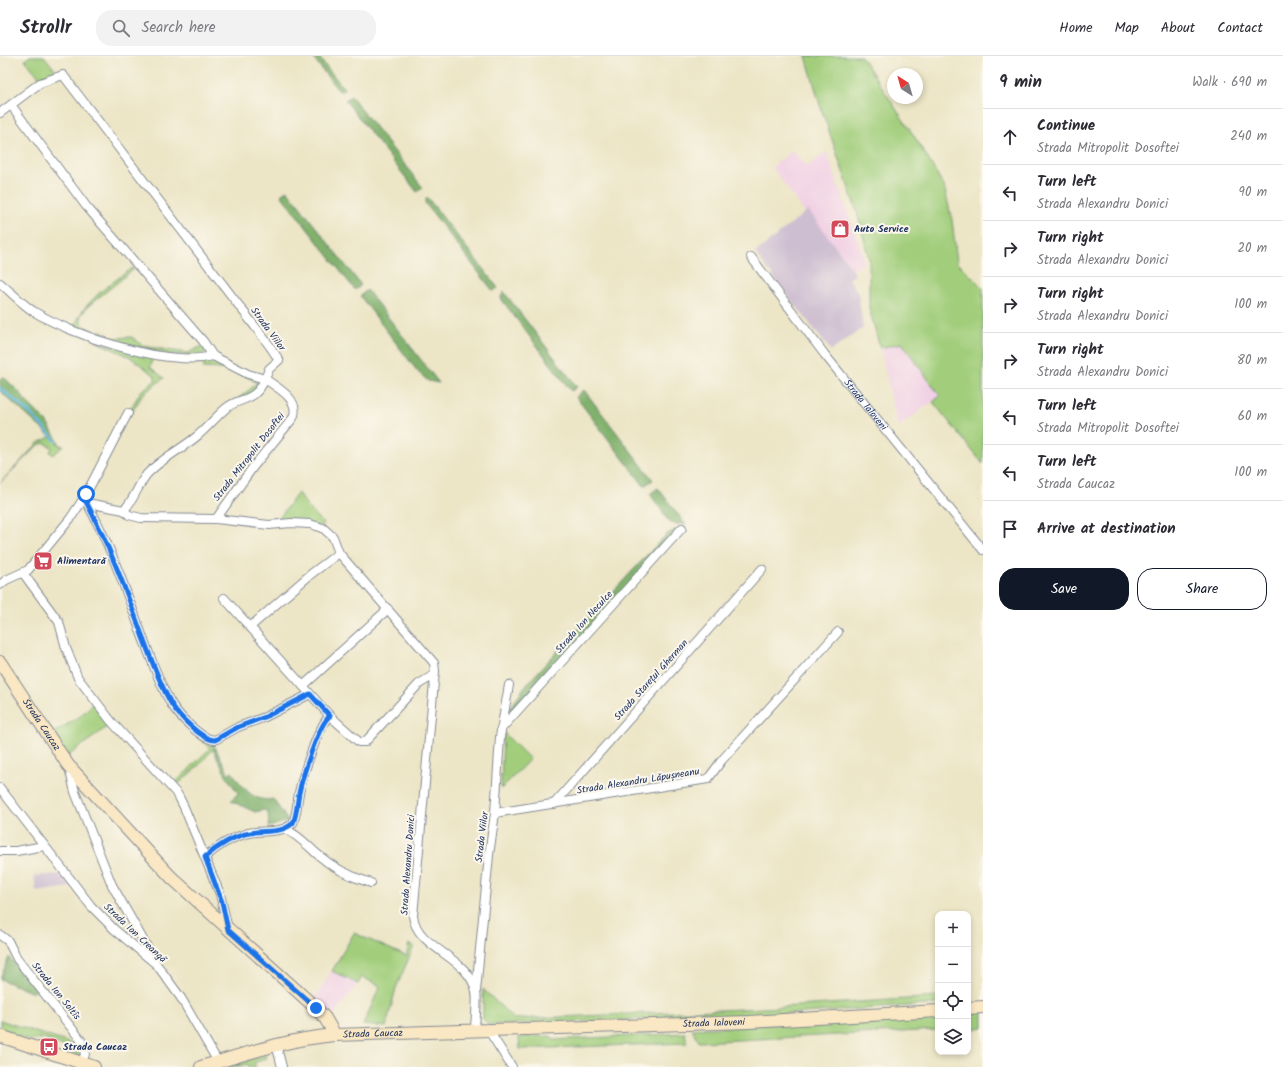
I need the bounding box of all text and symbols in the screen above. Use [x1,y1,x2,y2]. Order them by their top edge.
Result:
search box [96,10,376,46]
text: Strollr [20,13,72,43]
text: Search here [142,16,216,40]
icon: search [110,17,132,39]
text: Home [1059,17,1093,39]
text: Map [1115,17,1139,39]
text: About [1161,17,1195,39]
text: Contact [1217,17,1263,39]
north arrow [887,68,923,104]
text: 9 min [999,69,1042,96]
text: Walk · 690 m [1192,72,1267,93]
text: Continue [1037,114,1095,138]
icon: ahead [999,126,1021,148]
text: 240 m [1230,126,1267,147]
text: Strada Mitropolit Dosoftei [1037,138,1179,159]
text: Turn left [1037,170,1097,194]
icon: left [999,182,1021,204]
text: 90 m [1239,182,1267,203]
text: Strada Alexandru Donici [1037,194,1168,215]
shop icon: Auto Service [829,218,851,240]
place label: Auto Service [854,221,909,237]
text: Turn right [1037,226,1104,250]
icon: right [999,238,1021,260]
text: 20 m [1237,238,1267,259]
text: Strada Alexandru Donici [1037,250,1168,271]
text: Turn right [1037,282,1104,306]
icon: right [999,294,1021,316]
text: 100 m [1234,294,1267,315]
street label: Strada Viilor [246,304,290,355]
text: Strada Alexandru Donici [1037,306,1168,327]
text: Turn right [1037,338,1104,362]
icon: right [999,350,1021,372]
text: 80 m [1237,350,1267,371]
text: Strada Alexandru Donici [1037,362,1168,383]
street label: Strada Ialoveni [840,376,892,435]
text: Turn left [1037,394,1097,418]
icon: left [999,406,1021,428]
text: 60 m [1238,406,1267,427]
street label: Strada Mitropolit Dosoftei [209,409,289,505]
text: Strada Mitropolit Dosoftei [1037,418,1179,439]
text: Turn left [1037,450,1097,474]
icon: left [999,462,1021,484]
text: 100 m [1234,462,1267,483]
text: Strada Caucaz [1037,474,1115,495]
route start [77,485,95,503]
text: Arrive at destination [1037,517,1176,541]
icon: arrive [999,518,1021,540]
supermarket icon: Alimentară [32,550,54,572]
place label: Alimentară [57,553,107,569]
button: Save [999,568,1129,610]
button: Share [1137,568,1267,610]
street label: Strada Ion Neculce [551,587,617,657]
street label: Strada Starețul Gherman [610,636,692,724]
street label: Strada Caucaz [18,695,65,755]
street label: Strada Alexandru Lăpușneanu [576,763,701,799]
street label: Strada Viilor [471,810,493,863]
street label: Strada Alexandru Donici [397,814,420,916]
street label: Strada Ion Creangă [100,899,171,967]
map controls [935,911,971,1055]
button: + [935,911,971,947]
button: − [935,947,971,983]
street label: Strada Ion Soltîs [28,959,85,1024]
button: locate [935,983,971,1019]
route end [307,999,325,1017]
street label: Strada Ialoveni [682,1014,746,1032]
button: layers [935,1019,971,1055]
street label: Strada Caucaz [343,1025,404,1043]
bus stop icon: Strada Caucaz [38,1036,60,1058]
place label: Strada Caucaz [63,1039,127,1055]

